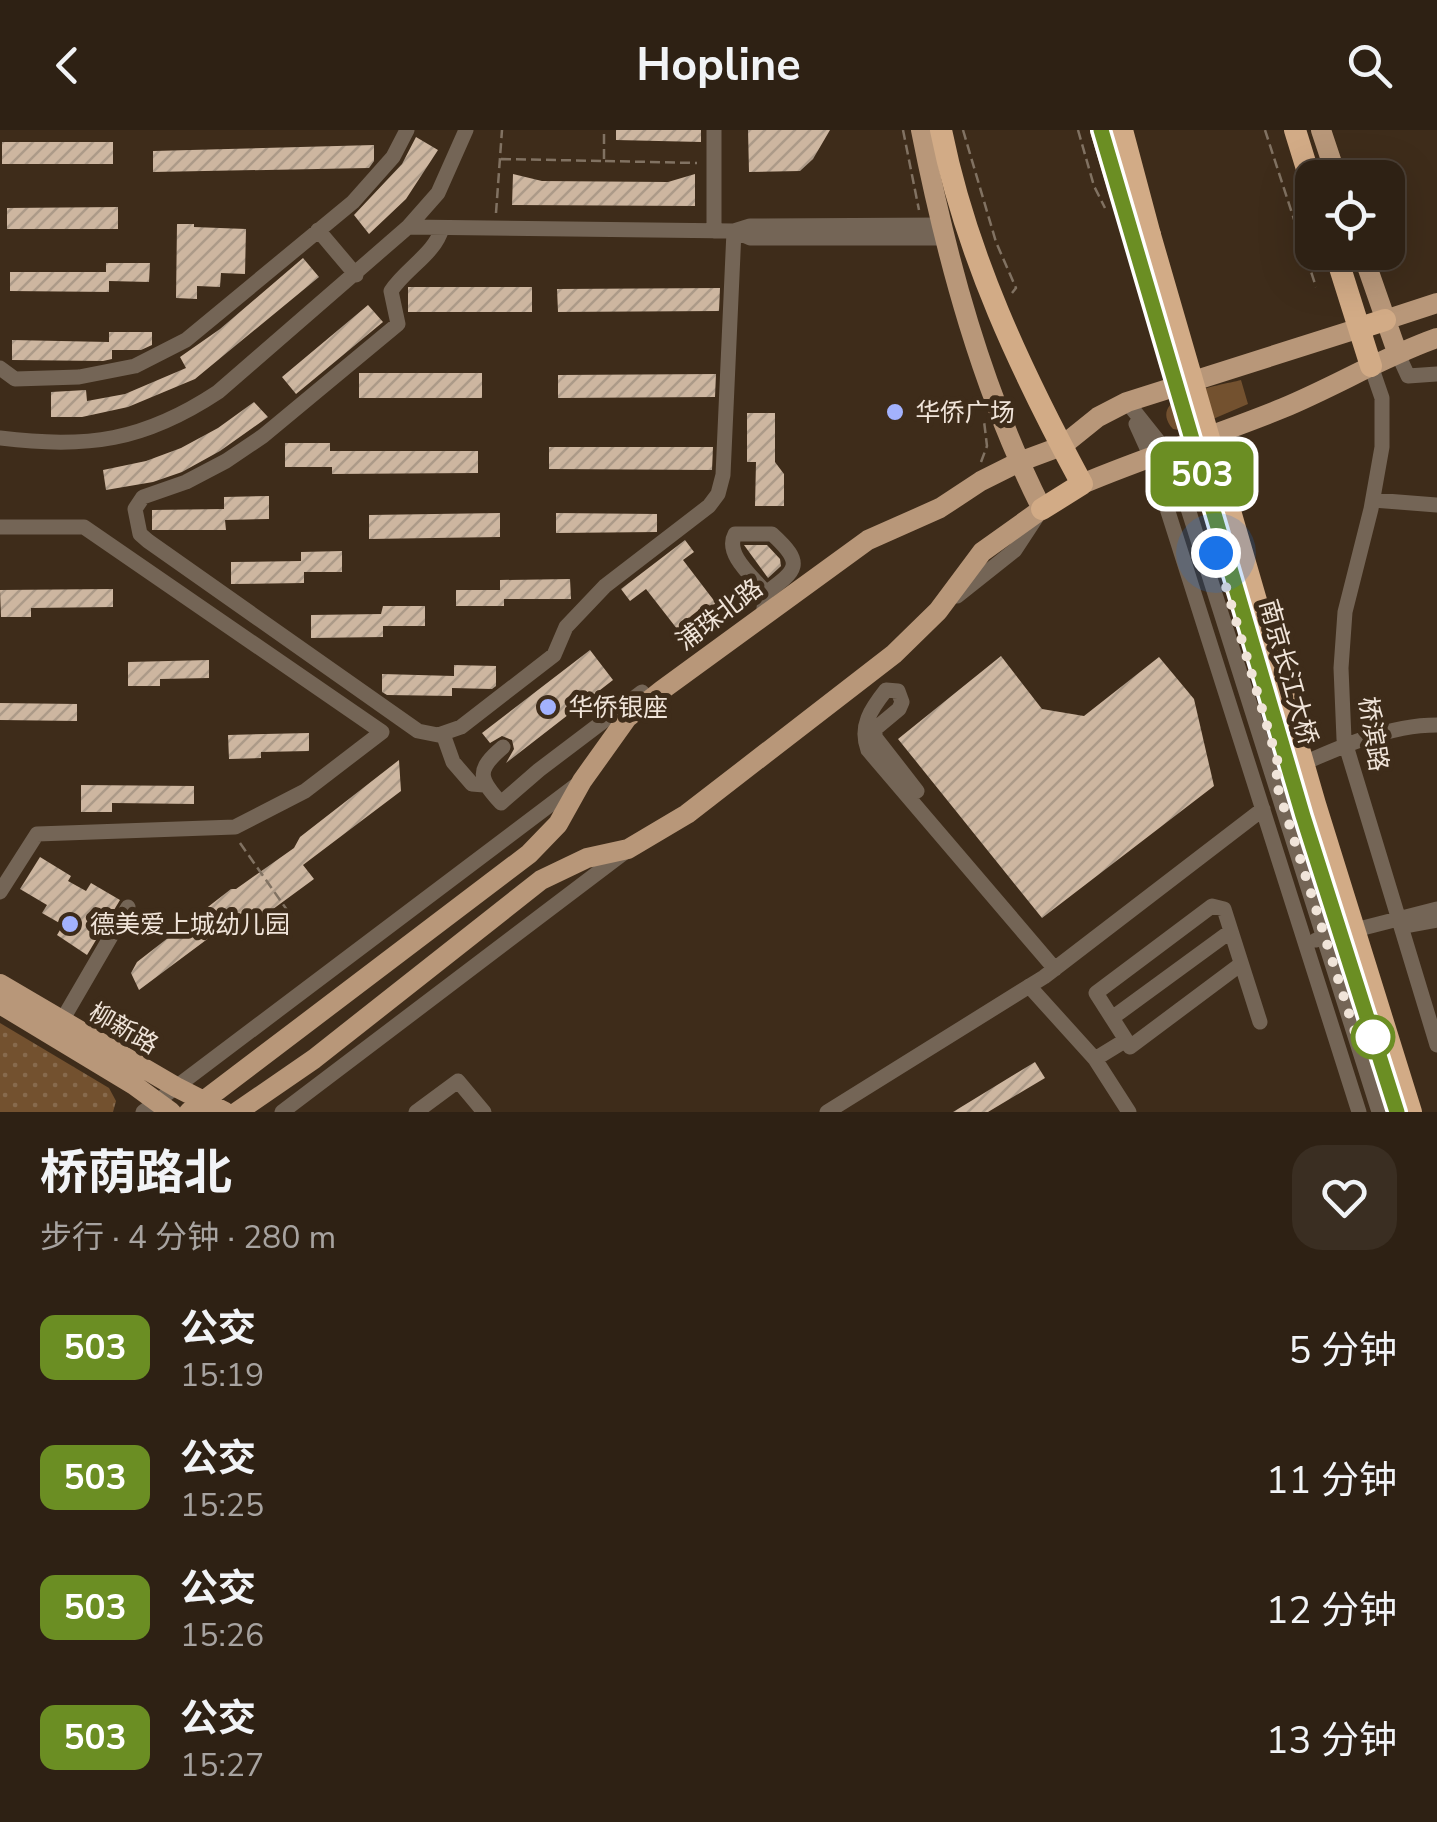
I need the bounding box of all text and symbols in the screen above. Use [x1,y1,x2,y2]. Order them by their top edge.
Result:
text: Hopline [636,35,801,96]
icon: back [40,38,95,93]
icon: search [1342,38,1397,93]
map controls [1295,160,1405,270]
button: locate [1295,160,1405,270]
place label: 华侨广场 [915,396,1015,430]
marker: 华侨广场 [884,401,906,423]
line badge: 503 [1144,442,1260,506]
text: 503 [1170,451,1234,498]
your location [1191,528,1241,578]
street label: 浦珠北路 [669,571,770,658]
street label: 南京长江大桥 [1251,595,1325,749]
place label: 华侨银座 [568,691,668,725]
street label: 桥滨路 [1350,694,1396,774]
marker: 华侨银座 [537,696,559,718]
place label: 德美爱上城幼儿园 [90,908,290,942]
marker: 德美爱上城幼儿园 [59,913,81,935]
street label: 柳新路 [83,995,164,1062]
unlabelled marker [1352,1016,1394,1058]
text: 桥荫路北 [40,1140,232,1206]
button: heart [1292,1145,1397,1250]
text: 步行 · 4 分钟 · 280 m [40,1216,336,1259]
text: 公交 [180,1303,256,1354]
text: 503 [63,1324,127,1371]
text: 5 分钟 [1288,1325,1397,1376]
text: 15:19 [180,1354,264,1397]
text: 公交 [180,1433,256,1484]
text: 503 [63,1454,127,1501]
text: 11 分钟 [1266,1455,1397,1506]
text: 15:25 [180,1484,264,1527]
text: 公交 [180,1563,256,1614]
text: 503 [63,1584,127,1631]
text: 12 分钟 [1266,1585,1397,1636]
text: 15:26 [180,1614,264,1657]
text: 公交 [180,1693,256,1744]
text: 503 [63,1714,127,1761]
text: 13 分钟 [1266,1715,1397,1766]
text: 15:27 [180,1744,264,1787]

